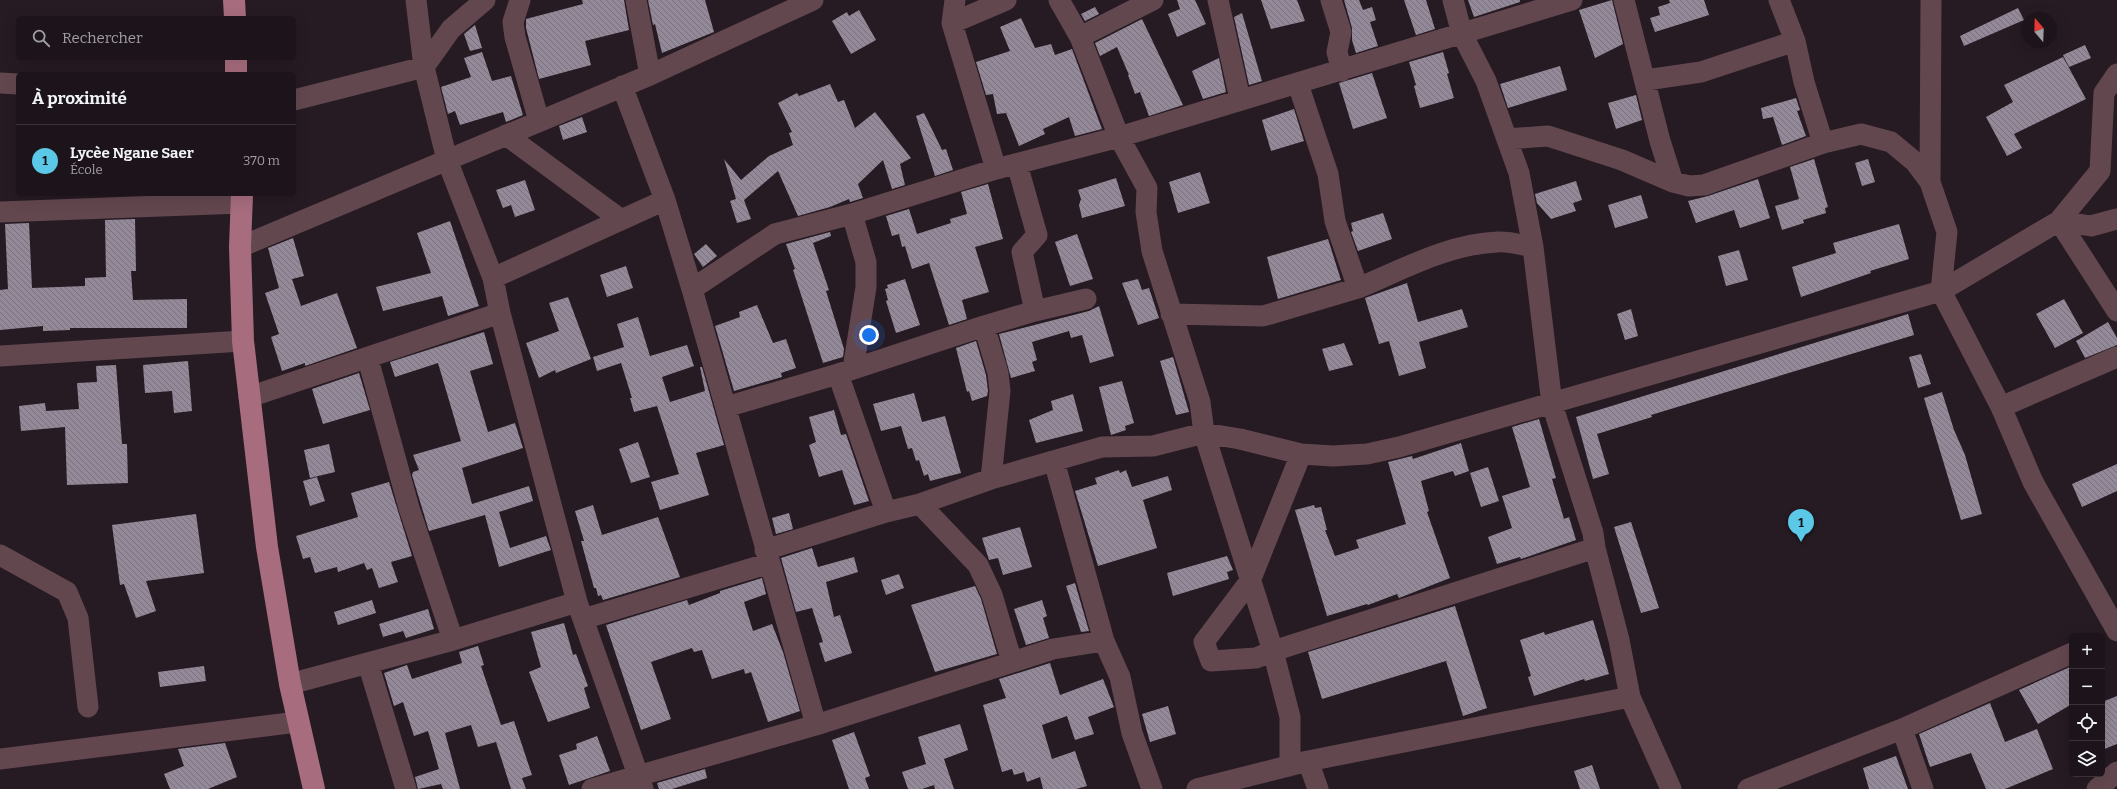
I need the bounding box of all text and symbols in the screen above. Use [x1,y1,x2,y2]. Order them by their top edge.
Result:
north arrow [2021,12,2057,48]
search box [16,16,296,60]
icon: search [30,27,52,49]
text: Rechercher [62,29,143,47]
text: À proximité [32,88,127,109]
text: Lycèe Ngane Saer [70,144,194,162]
text: 1 [42,153,48,168]
text: 370 m [243,153,280,168]
text: École [70,162,103,177]
your location [859,325,879,345]
pin: 1 [1788,509,1814,542]
map controls [2069,633,2105,777]
button: + [2069,633,2105,669]
button: − [2069,669,2105,705]
button: locate [2069,705,2105,741]
button: layers [2069,741,2105,777]

